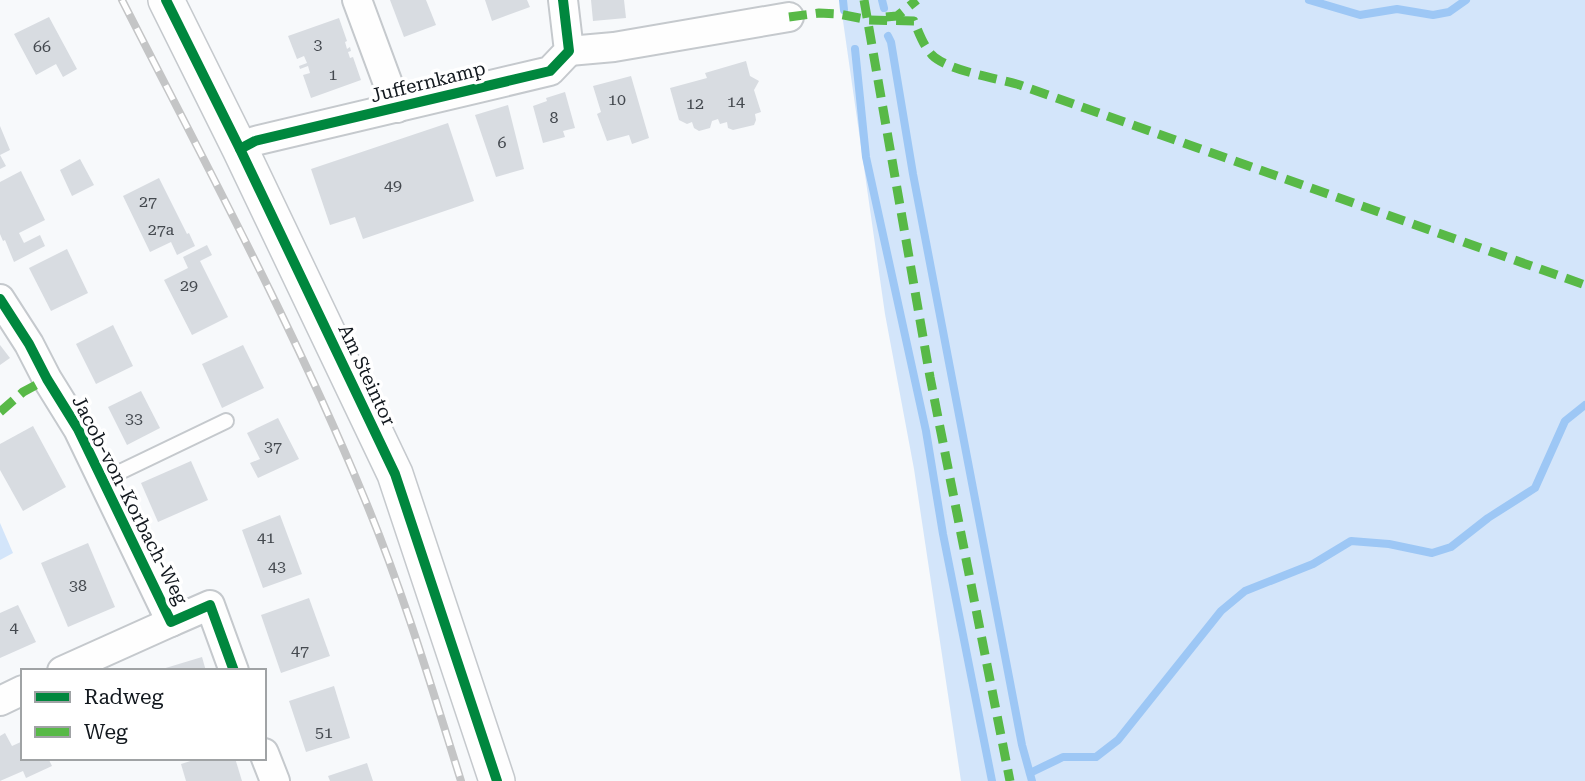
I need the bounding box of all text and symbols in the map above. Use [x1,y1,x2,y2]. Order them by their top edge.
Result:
house number: 3 [314,35,323,54]
house number: 66 [33,37,51,56]
street label: Juffernkamp [368,57,488,107]
house number: 1 [329,65,338,84]
house number: 10 [608,90,626,109]
house number: 14 [727,92,745,111]
house number: 12 [686,94,704,113]
house number: 8 [550,108,559,127]
house number: 6 [498,133,507,152]
house number: 49 [384,176,402,195]
house number: 27 [139,192,157,211]
house number: 27a [148,220,175,239]
house number: 29 [180,276,198,295]
street label: Am Steintor [334,321,401,429]
street label: Jacob-von-Korbach-Weg [67,392,193,609]
house number: 33 [125,409,143,428]
house number: 37 [264,437,282,456]
house number: 41 [257,528,275,547]
house number: 43 [268,557,286,576]
house number: 38 [69,576,87,595]
house number: 4 [10,618,19,637]
house number: 47 [291,641,309,660]
legend [21,669,266,760]
text: Radweg [84,685,163,709]
text: Weg [84,720,128,744]
house number: 51 [315,723,333,742]

